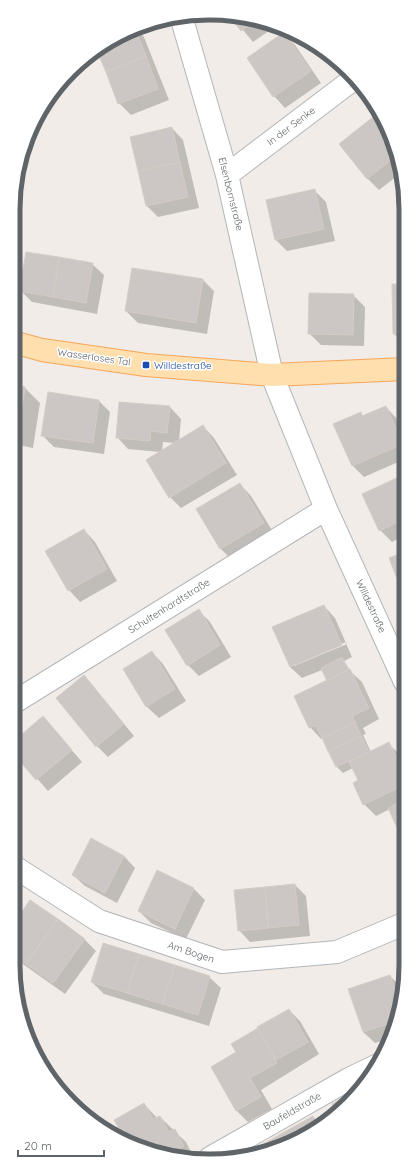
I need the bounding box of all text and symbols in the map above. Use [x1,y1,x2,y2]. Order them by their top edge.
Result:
street label: In der Senke [264,103,318,148]
street label: Elsenbornstraße [216,156,247,232]
street label: Wasserloses Tal [56,345,132,369]
place label: Willdestraße [154,359,212,372]
marker: Willdestraße [141,360,151,370]
street label: Schultenhardtstraße [126,575,213,636]
street label: Willdestraße [353,577,389,635]
street label: Am Bogen [166,938,216,966]
street label: Baufeldstraße [261,1089,324,1133]
scale bar [18,1132,104,1158]
text: 20 m [24,1138,52,1153]

